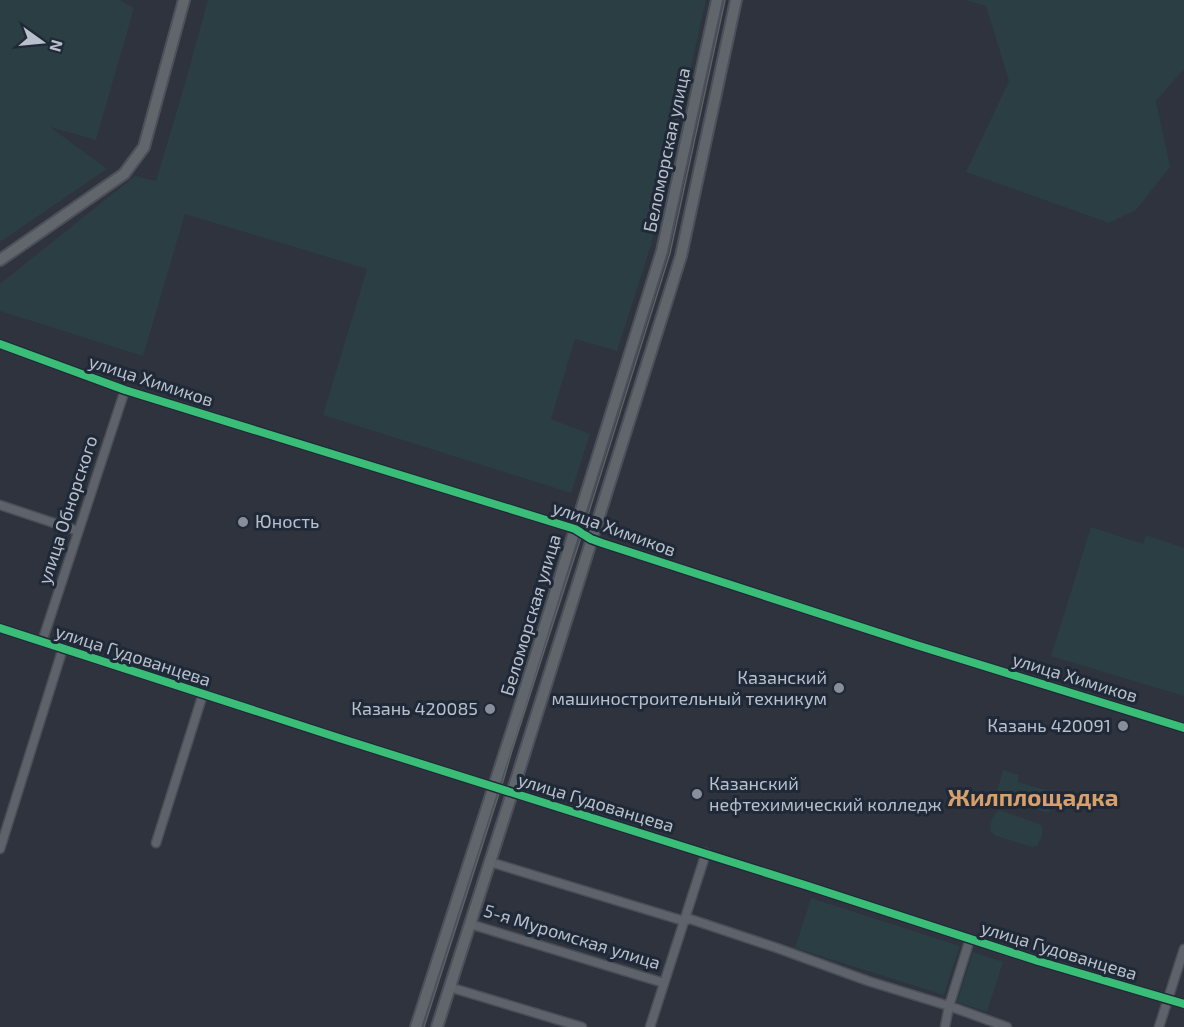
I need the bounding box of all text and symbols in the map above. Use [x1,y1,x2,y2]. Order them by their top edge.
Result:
north arrow [12,12,72,72]
text: N [46,38,68,54]
street label: Беломорская улица [638,66,694,234]
street label: улица Химиков [86,350,216,411]
street label: улица Обнорского [33,433,101,587]
street label: улица Химиков [550,496,679,561]
place label: Юность [255,510,319,532]
marker: Юность [236,515,250,529]
street label: Беломорская улица [495,531,565,698]
street label: улица Гудованцева [53,620,214,691]
street label: улица Химиков [1010,648,1141,707]
place label: Казанский машиностроительный техникум [552,666,827,709]
marker: Казанский машиностроительный техникум [832,681,846,695]
place label: Казань 420085 [351,697,478,719]
marker: Казань 420085 [483,702,497,716]
place label: Казань 420091 [987,714,1111,736]
marker: Казань 420091 [1116,719,1130,733]
street label: улица Гудованцева [515,768,677,836]
place label: Казанский нефтехимический колледж [709,772,942,815]
district label: Жилплощадка [947,782,1119,811]
marker: Казанский нефтехимический колледж [690,787,704,801]
street label: 5-я Муромская улица [481,899,663,973]
street label: улица Гудованцева [978,916,1140,984]

